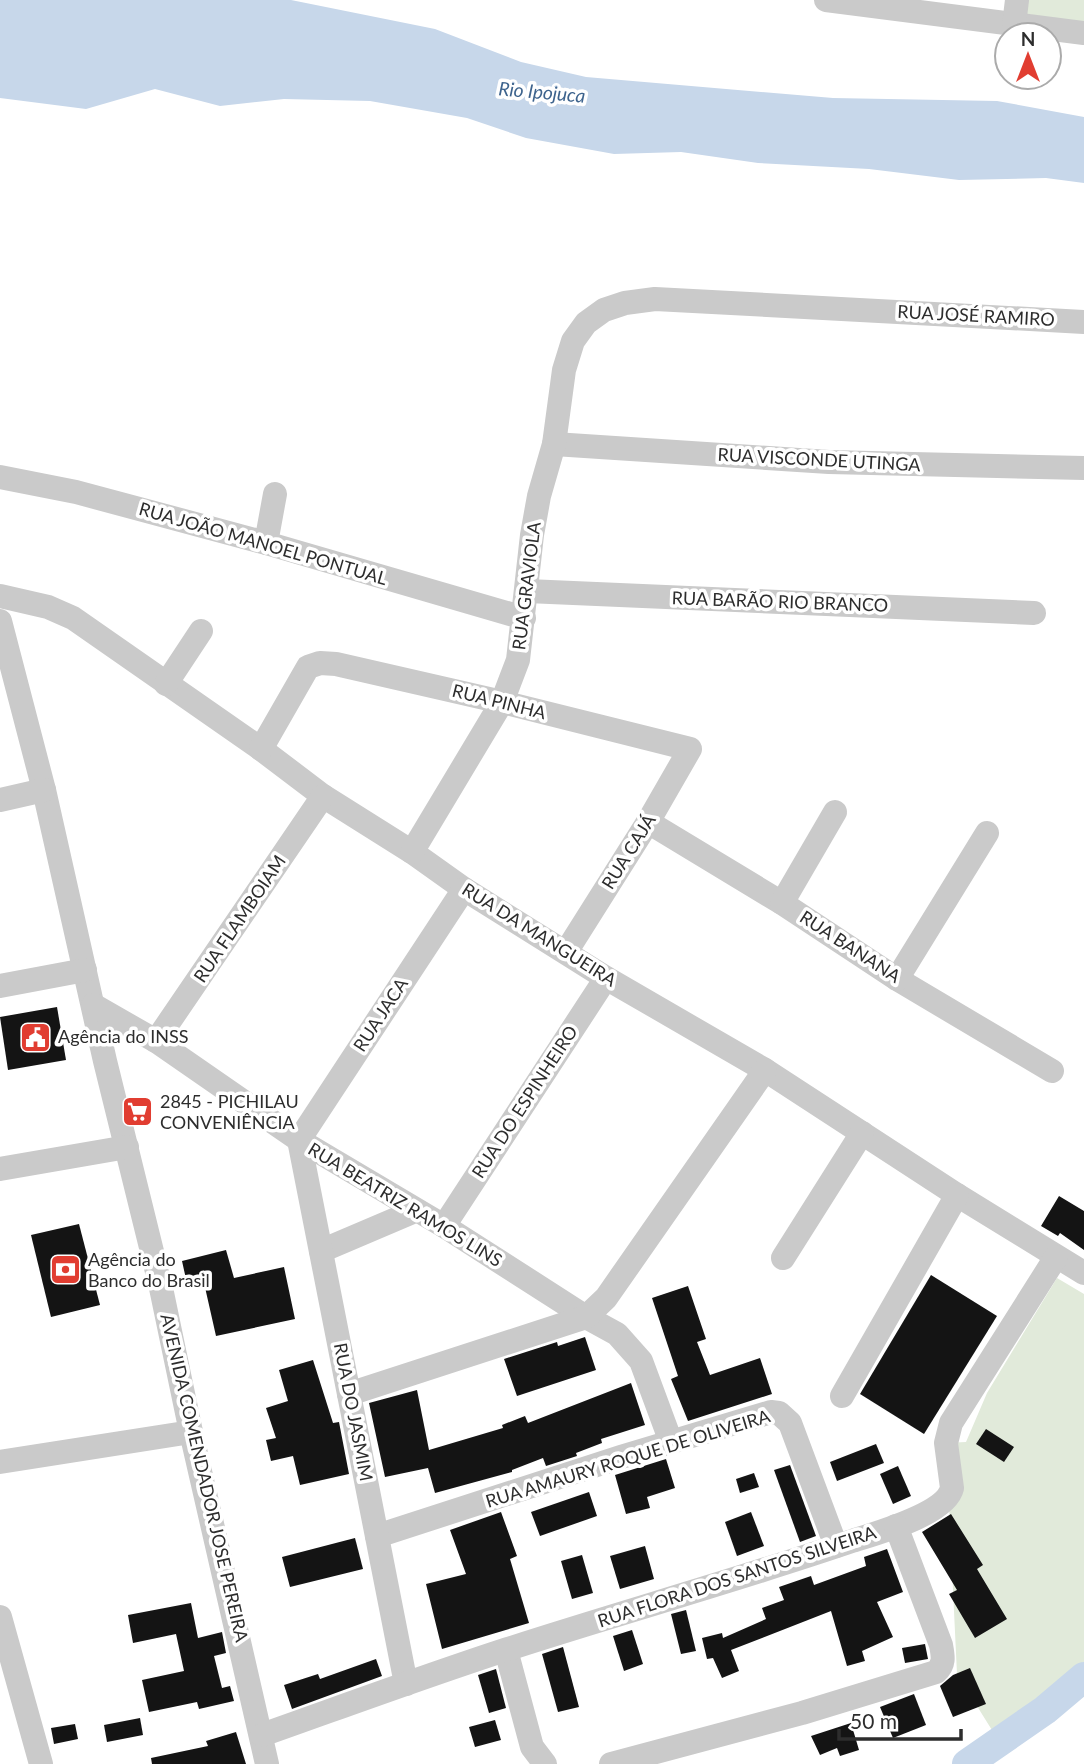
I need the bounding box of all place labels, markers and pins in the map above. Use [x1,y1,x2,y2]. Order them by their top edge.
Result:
public building icon: Agência do INSS [18,1020,52,1054]
place label: Agência do INSS [58,1025,189,1047]
place label: 2845 - PICHILAU CONVENIÊNCIA [160,1090,299,1133]
supermarket icon: 2845 - PICHILAU CONVENIÊNCIA [120,1095,154,1129]
place label: Agência do Banco do Brasil [88,1248,210,1291]
bank icon: Agência do Banco do Brasil [48,1253,82,1287]

